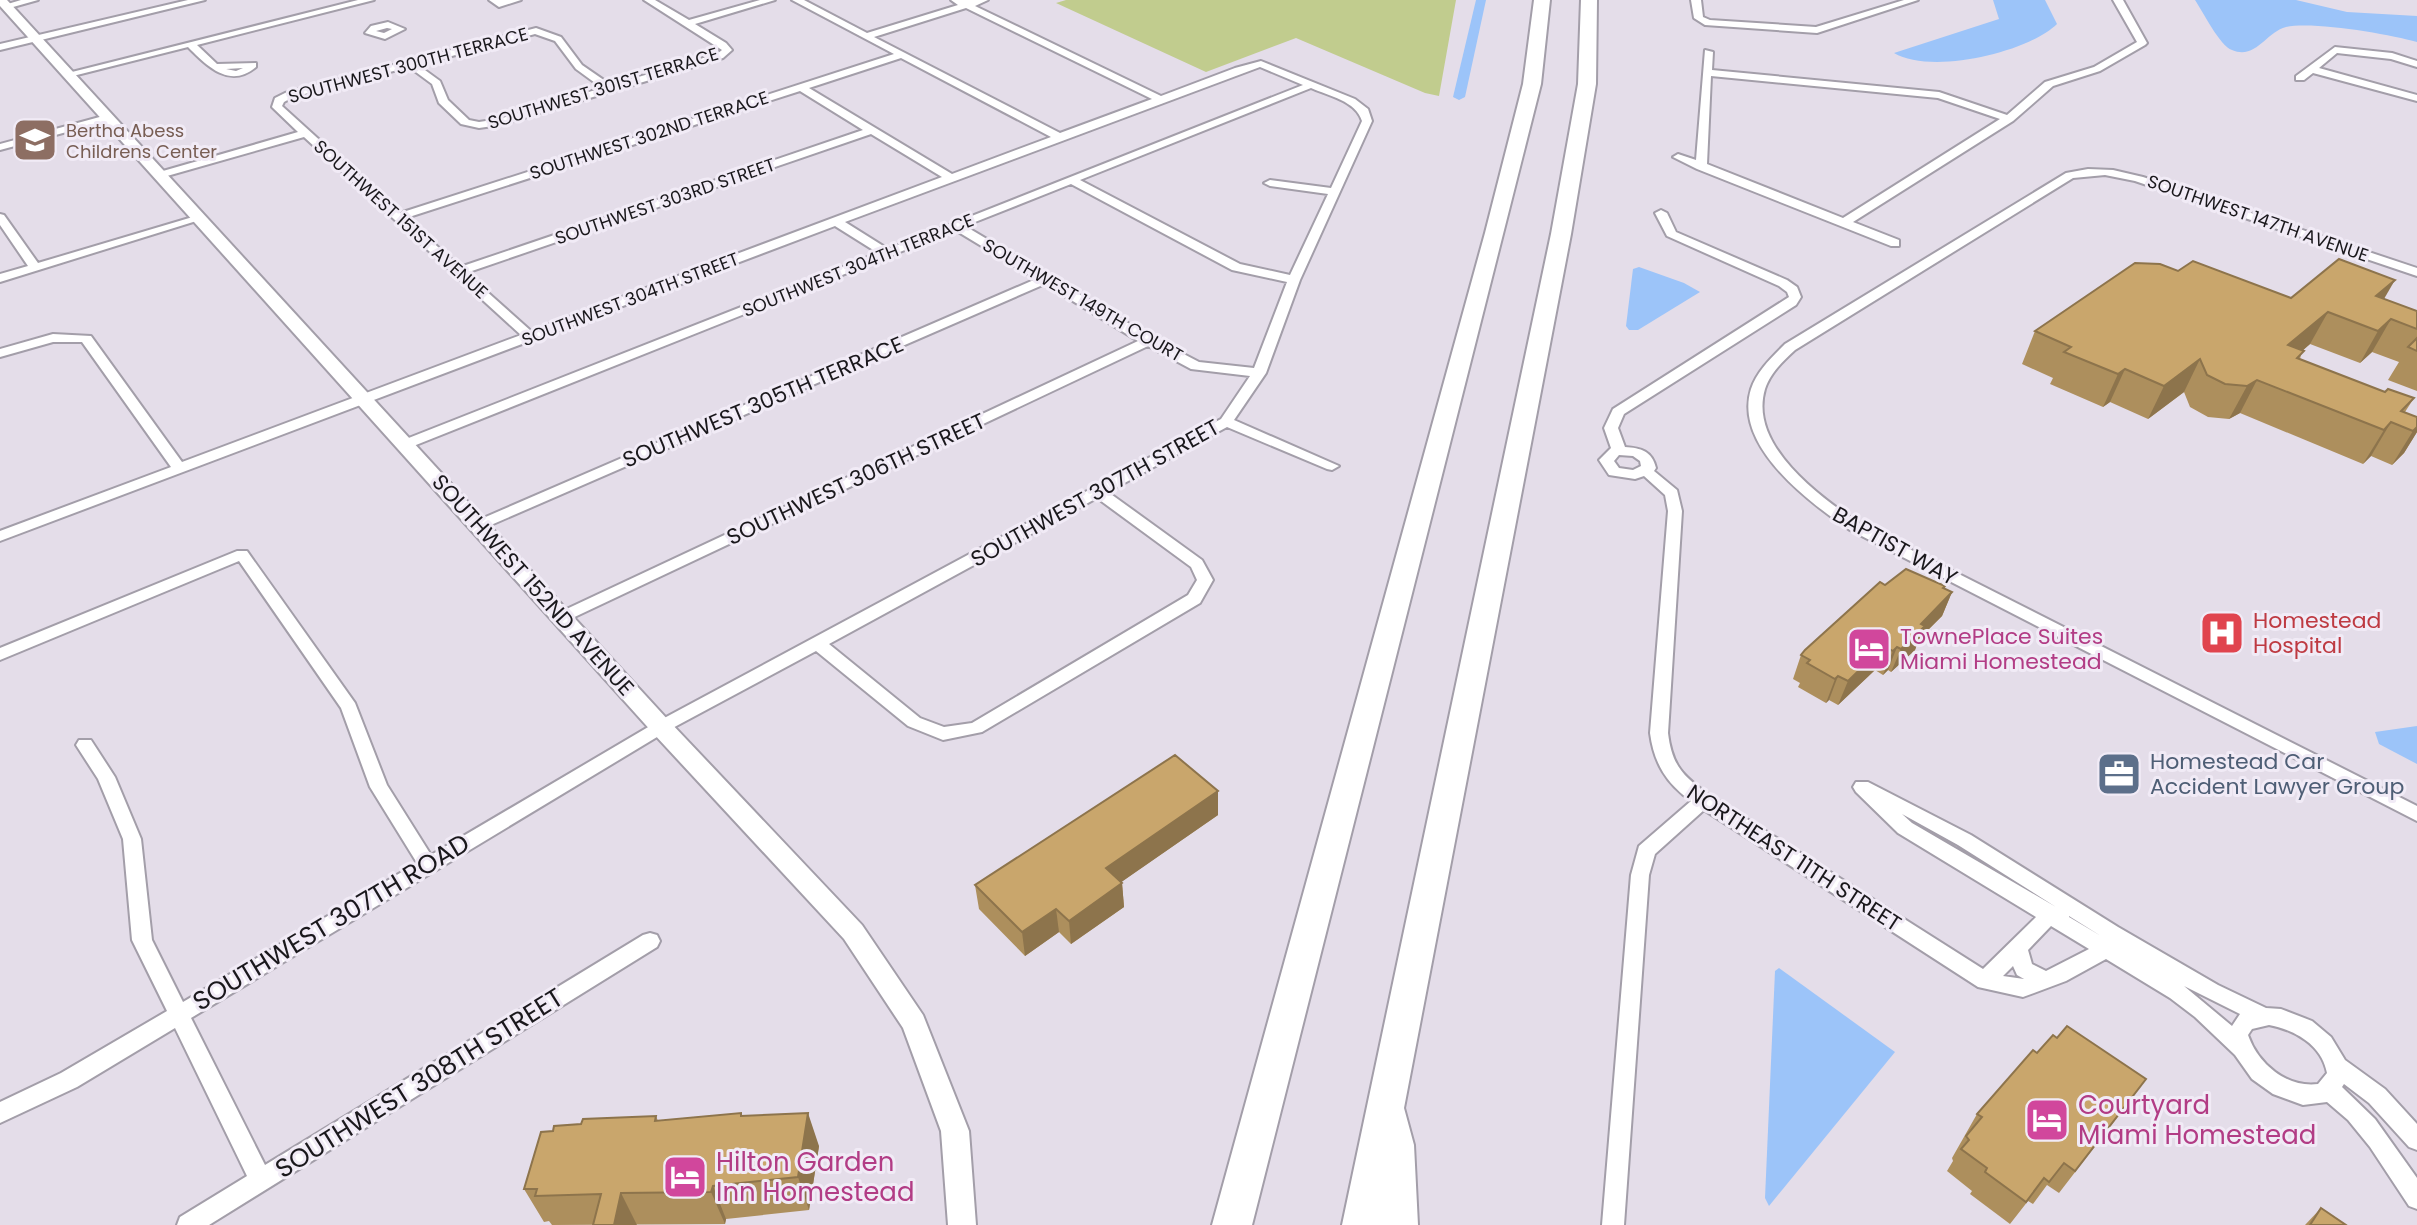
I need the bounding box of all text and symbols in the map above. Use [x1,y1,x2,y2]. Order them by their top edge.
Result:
street label: SOUTHWEST 300TH TERRACE [285,21,531,109]
street label: SOUTHWEST 301ST TERRACE [485,41,721,135]
street label: SOUTHWEST 302ND TERRACE [526,85,772,185]
school or university icon: Bertha Abess Childrens Center [11,116,59,164]
place label: Bertha Abess Childrens Center [66,118,217,164]
street label: SOUTHWEST 151ST AVENUE [308,134,494,304]
street label: SOUTHWEST 303RD STREET [552,151,779,250]
street label: SOUTHWEST 147TH AVENUE [2144,168,2372,268]
street label: SOUTHWEST 304TH TERRACE [739,207,977,323]
street label: SOUTHWEST 149TH COURT [978,232,1188,368]
street label: SOUTHWEST 304TH STREET [518,246,742,352]
street label: SOUTHWEST 305TH TERRACE [618,329,908,475]
street label: SOUTHWEST 306TH STREET [722,405,990,553]
street label: SOUTHWEST 307TH STREET [965,412,1225,574]
street label: SOUTHWEST 152ND AVENUE [425,467,641,703]
street label: BAPTIST WAY [1827,499,1963,593]
place label: Homestead Hospital [2253,605,2381,661]
hospital icon: Homestead Hospital [2198,609,2246,657]
place label: TownePlace Suites Miami Homestead [1900,621,2103,677]
hotel icon: TownePlace Suites Miami Homestead [1845,625,1893,673]
place label: Homestead Car Accident Lawyer Group [2150,746,2404,802]
office icon: Homestead Car Accident Lawyer Group [2095,750,2143,798]
street label: NORTHEAST 11TH STREET [1681,777,1907,939]
street label: SOUTHWEST 307TH ROAD [186,825,476,1019]
street label: SOUTHWEST 308TH STREET [268,979,570,1187]
place label: Courtyard Miami Homestead [2078,1087,2316,1153]
hotel icon: Courtyard Miami Homestead [2023,1096,2071,1144]
place label: Hilton Garden Inn Homestead [716,1144,914,1210]
hotel icon: Hilton Garden Inn Homestead [661,1153,709,1201]

